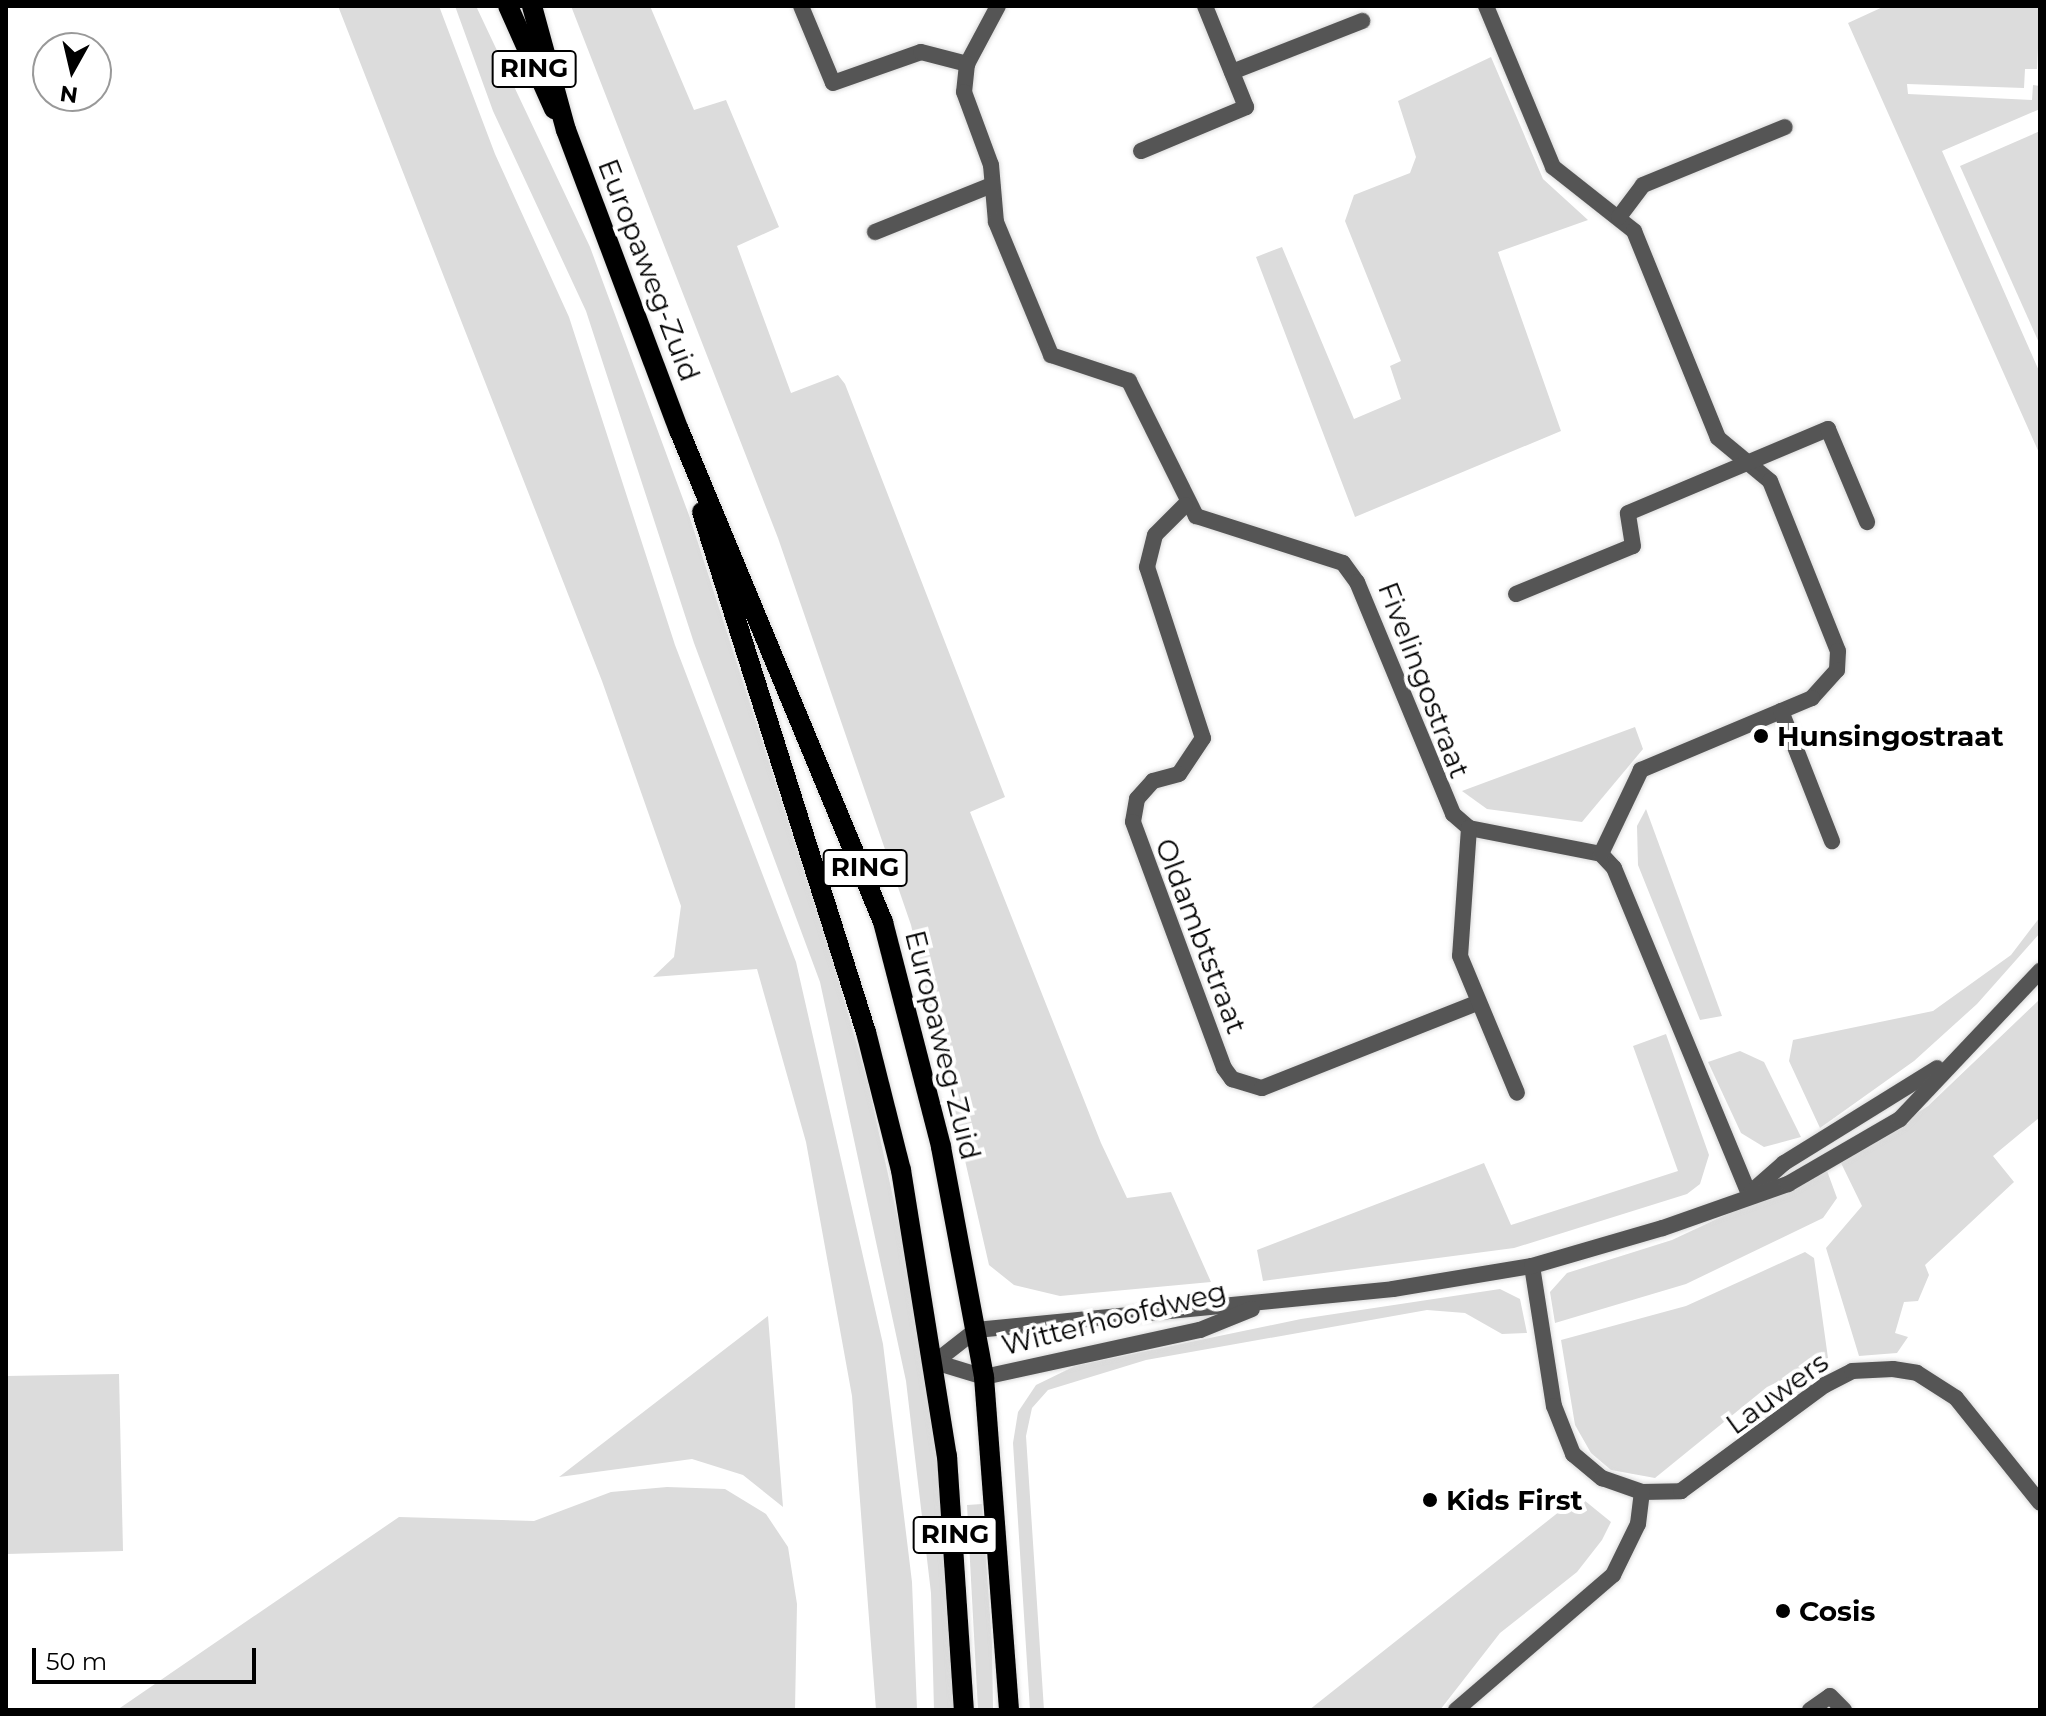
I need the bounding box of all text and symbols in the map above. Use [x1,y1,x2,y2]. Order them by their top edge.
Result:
north arrow [32,32,112,112]
road number: RING [490,47,578,91]
text: N [58,80,80,109]
street label: Europaweg-Zuid [591,154,707,386]
street label: Fivelingostraat [1371,577,1477,783]
place label: Hunsingostraat [1777,719,2004,753]
marker: Hunsingostraat [1752,727,1770,745]
street label: Oldambtstraat [1148,834,1254,1038]
road number: RING [821,846,909,890]
street label: Europaweg-Zuid [898,927,988,1163]
street label: Witterhoofdweg [998,1274,1230,1362]
street label: Lauwers [1719,1345,1835,1441]
place label: Kids First [1446,1483,1583,1517]
marker: Kids First [1421,1491,1439,1509]
road number: RING [911,1513,999,1557]
place label: Cosis [1799,1594,1875,1628]
marker: Cosis [1774,1602,1792,1620]
scale bar [36,1632,260,1682]
text: 50 m [46,1647,107,1676]

